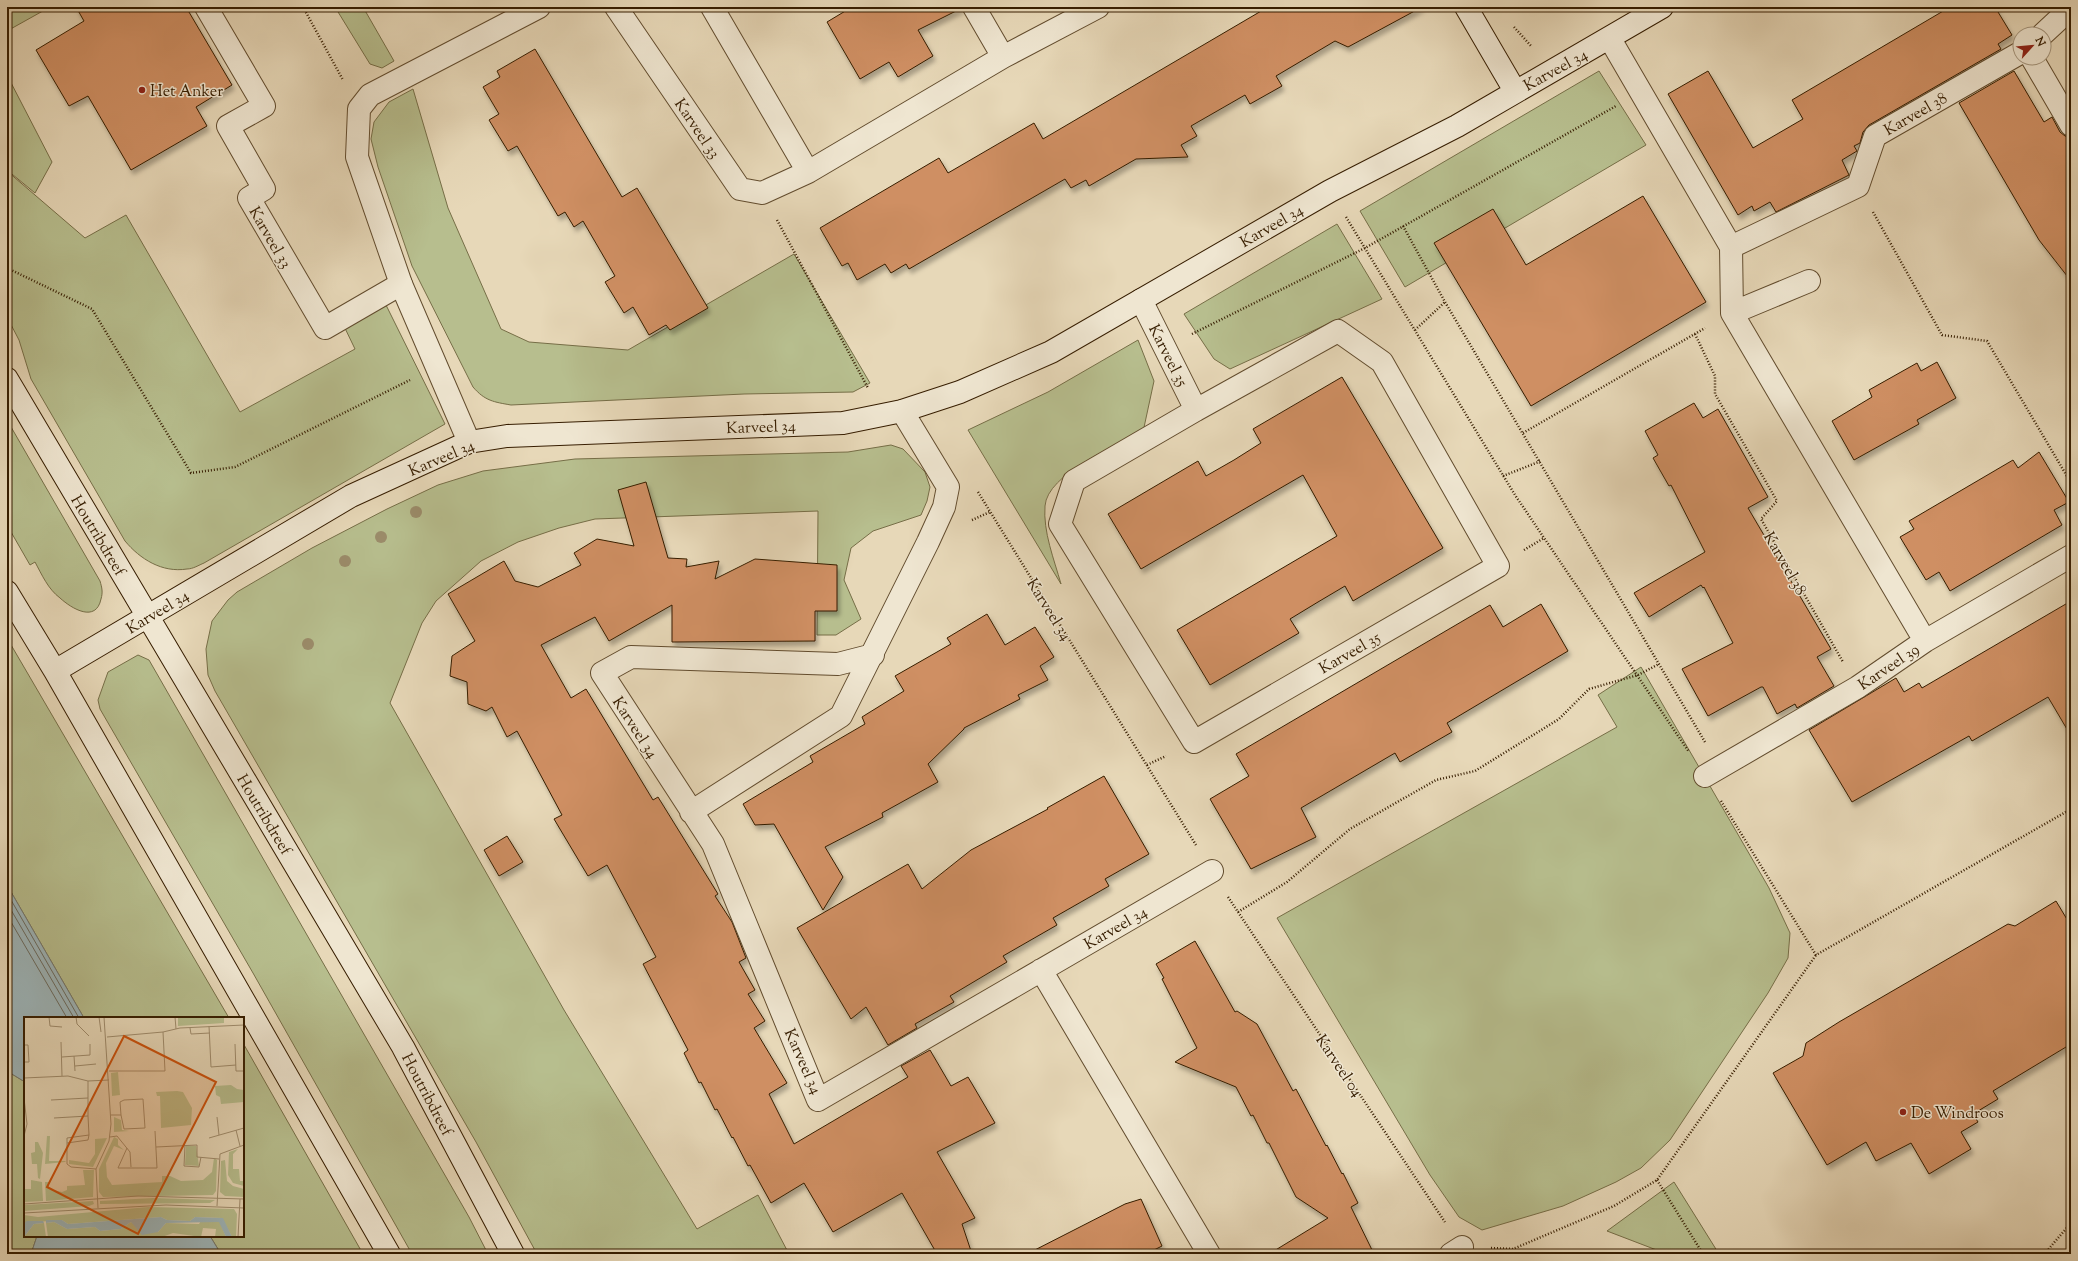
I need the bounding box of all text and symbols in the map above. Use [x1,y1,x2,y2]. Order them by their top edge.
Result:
north arrow [2012,26,2052,66]
text: N [2030,33,2049,50]
street label: Karveel 34 [1520,44,1592,98]
place label: Het Anker [150,81,223,104]
marker: Het Anker [137,85,147,95]
street label: Karveel 38 [1880,88,1952,143]
street label: Karveel 33 [667,95,725,164]
street label: Karveel 34 [1236,200,1308,255]
street label: Karveel 33 [242,203,296,274]
street label: Karveel 35 [1141,321,1193,392]
street label: Karveel 34 [726,416,796,441]
street label: Karveel 34 [405,435,479,484]
street label: Houtribdreef [64,492,131,582]
street label: Karveel 38 [1756,528,1811,600]
street label: Karveel 34 [1020,575,1076,646]
street label: Karveel 34 [122,585,194,641]
street label: Karveel 35 [1315,627,1386,681]
street label: Karveel 39 [1854,639,1925,697]
street label: Karveel 34 [605,693,663,764]
street label: Houtribdreef [230,771,297,861]
street label: Karveel 34 [1080,902,1152,957]
inset map [24,1017,244,1237]
street label: Karveel 34 [777,1025,826,1099]
street label: Karveel 04 [1309,1030,1367,1102]
street label: Houtribdreef [394,1050,458,1142]
place label: De Windroos [1911,1103,2004,1126]
marker: De Windroos [1898,1107,1908,1117]

